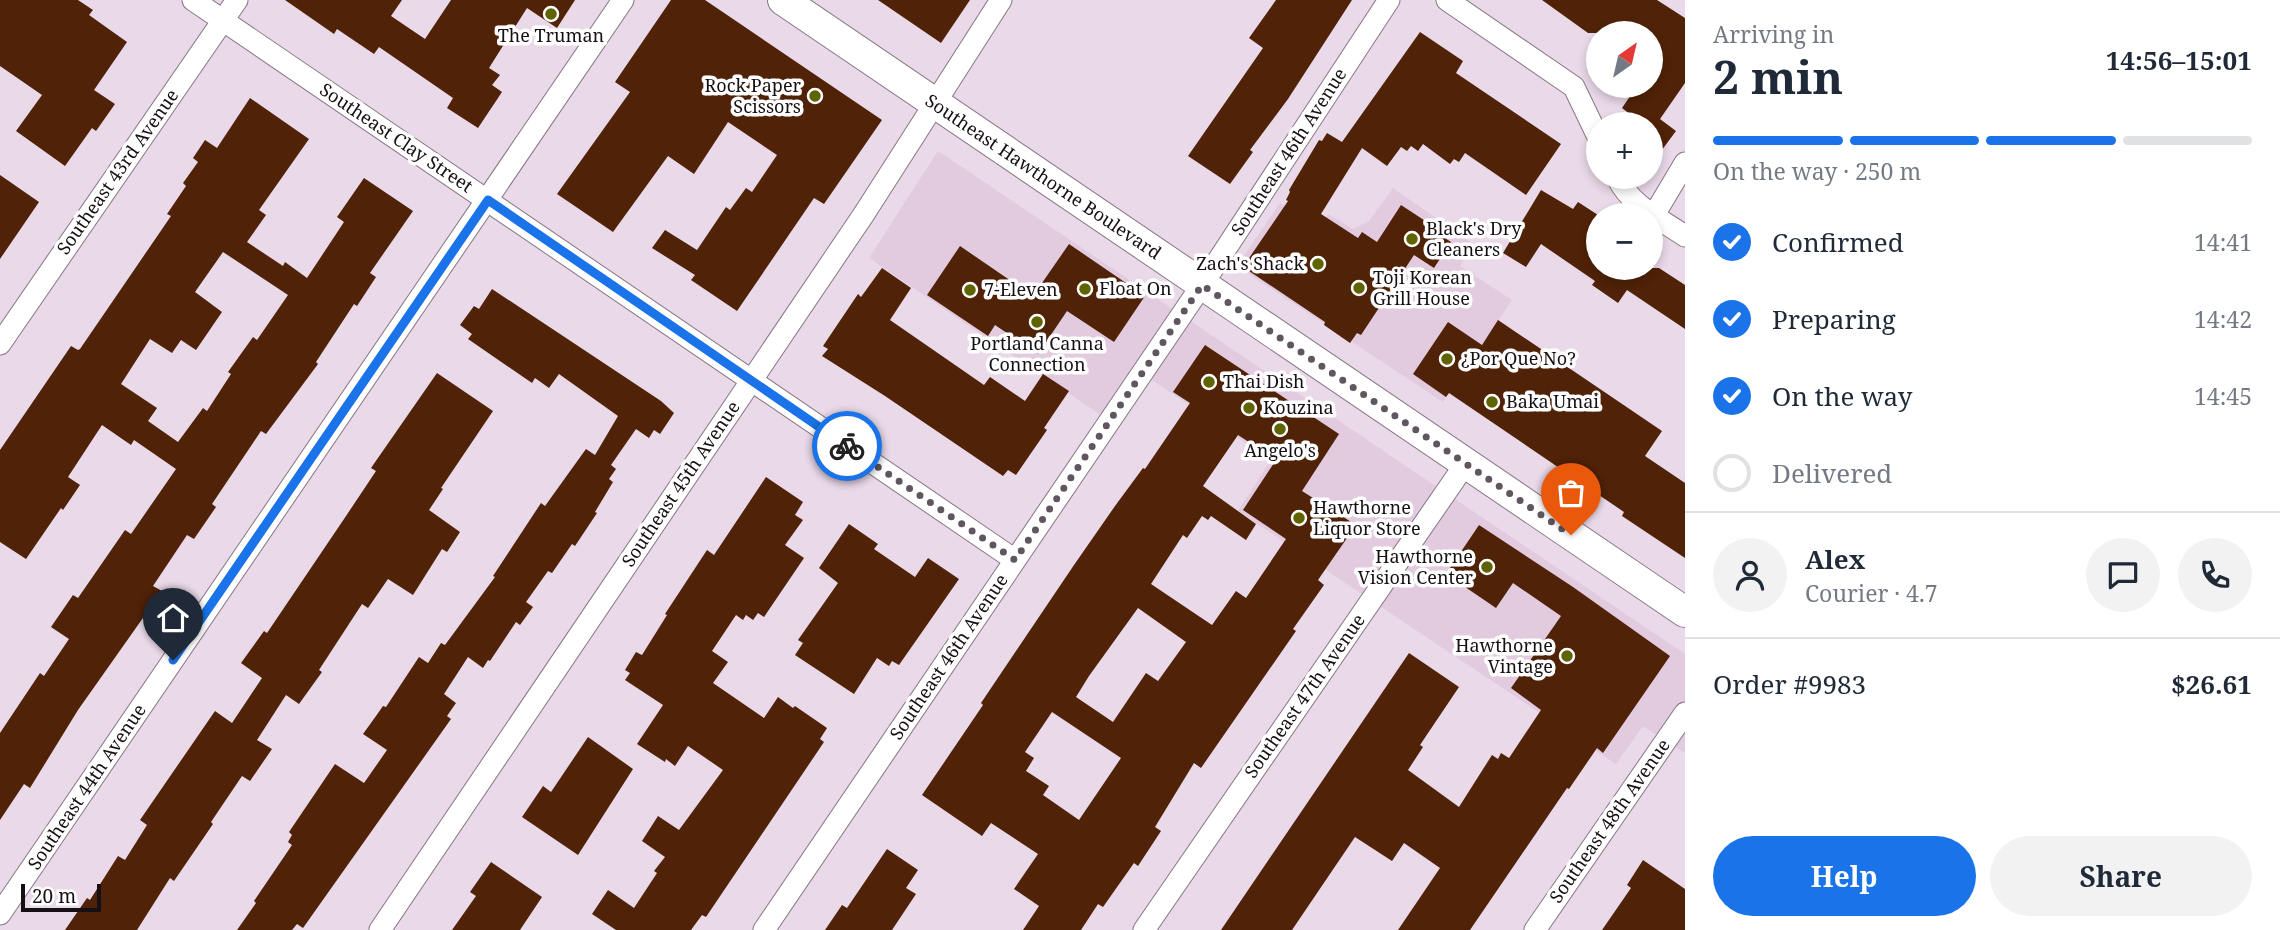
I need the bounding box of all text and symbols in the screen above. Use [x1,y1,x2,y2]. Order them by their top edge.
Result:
marker: The Truman [543,6,559,22]
text: Arriving in [1713,18,1834,50]
north arrow [1586,21,1662,98]
map controls [1586,21,1663,280]
place label: The Truman [498,23,605,47]
text: 14:56–15:01 [2106,42,2252,78]
text: 2 min [1713,45,1843,107]
street label: Southeast 46th Avenue [1225,63,1351,240]
place label: Rock Paper Scissors [705,73,802,118]
street label: Southeast Clay Street [315,77,478,197]
street label: Southeast 43rd Avenue [51,84,183,259]
marker: Rock Paper Scissors [807,88,823,104]
street label: Southeast Hawthorne Boulevard [921,88,1166,264]
button: + [1586,112,1663,189]
text: On the way · 250 m [1713,155,1921,187]
button: − [1586,203,1663,280]
place label: Black's Dry Cleaners [1426,216,1522,261]
icon: check [1713,223,1751,261]
text: Confirmed [1772,224,1904,260]
text: 14:41 [2194,226,2252,258]
marker: Black's Dry Cleaners [1404,231,1420,247]
place label: Zach's Shack [1196,251,1304,275]
marker: Zach's Shack [1310,256,1326,272]
place label: Toji Korean Grill House [1373,265,1472,310]
place label: Float On [1099,276,1172,300]
place label: 7-Eleven [984,277,1058,301]
marker: Toji Korean Grill House [1351,280,1367,296]
marker: Float On [1077,281,1093,297]
marker: 7-Eleven [962,282,978,298]
icon: check [1713,300,1751,338]
text: Preparing [1772,301,1896,337]
text: 14:42 [2194,303,2252,335]
marker: Portland Canna Connection [1029,314,1045,330]
place label: Portland Canna Connection [970,331,1104,376]
place label: ¿Por Que No? [1461,346,1576,370]
marker: ¿Por Que No? [1439,351,1455,367]
place label: Thai Dish [1223,369,1304,393]
marker: Thai Dish [1201,374,1217,390]
icon: check [1713,377,1751,415]
text: On the way [1772,378,1912,414]
text: 14:45 [2194,380,2252,412]
place label: Baka Umai [1506,389,1599,413]
marker: Baka Umai [1484,394,1500,410]
place label: Kouzina [1263,395,1334,419]
street label: Southeast 45th Avenue [616,396,745,571]
marker: Kouzina [1241,400,1257,416]
courier [812,411,882,481]
marker: Angelo's [1272,421,1288,437]
icon: bike [828,427,866,465]
place label: Angelo's [1244,438,1316,462]
text: Delivered [1772,455,1892,491]
pin [1541,463,1601,535]
icon: bag [1552,474,1590,512]
place label: Hawthorne Liquor Store [1313,495,1421,540]
marker: Hawthorne Liquor Store [1291,510,1307,526]
button: person [1713,538,1787,612]
button: chat [2086,538,2160,612]
button: phone [2178,538,2252,612]
text: Alex [1805,541,1865,577]
place label: Hawthorne Vision Center [1358,544,1474,589]
marker: Hawthorne Vision Center [1479,559,1495,575]
street label: Southeast 46th Avenue [884,569,1013,744]
text: Courier · 4.7 [1805,577,1938,609]
pin [143,588,203,660]
icon: home [154,599,192,637]
street label: Southeast 47th Avenue [1238,609,1370,782]
place label: Hawthorne Vintage [1455,633,1553,678]
marker: Hawthorne Vintage [1559,648,1575,664]
text: Order #9983 [1713,666,1866,702]
text: $26.61 [2171,666,2252,702]
street label: Southeast 44th Avenue [22,699,151,874]
street label: Southeast 48th Avenue [1543,734,1675,907]
button: Help [1713,836,1976,916]
button: Share [1990,836,2252,916]
scale bar [21,881,102,913]
text: 20 m [32,883,76,909]

